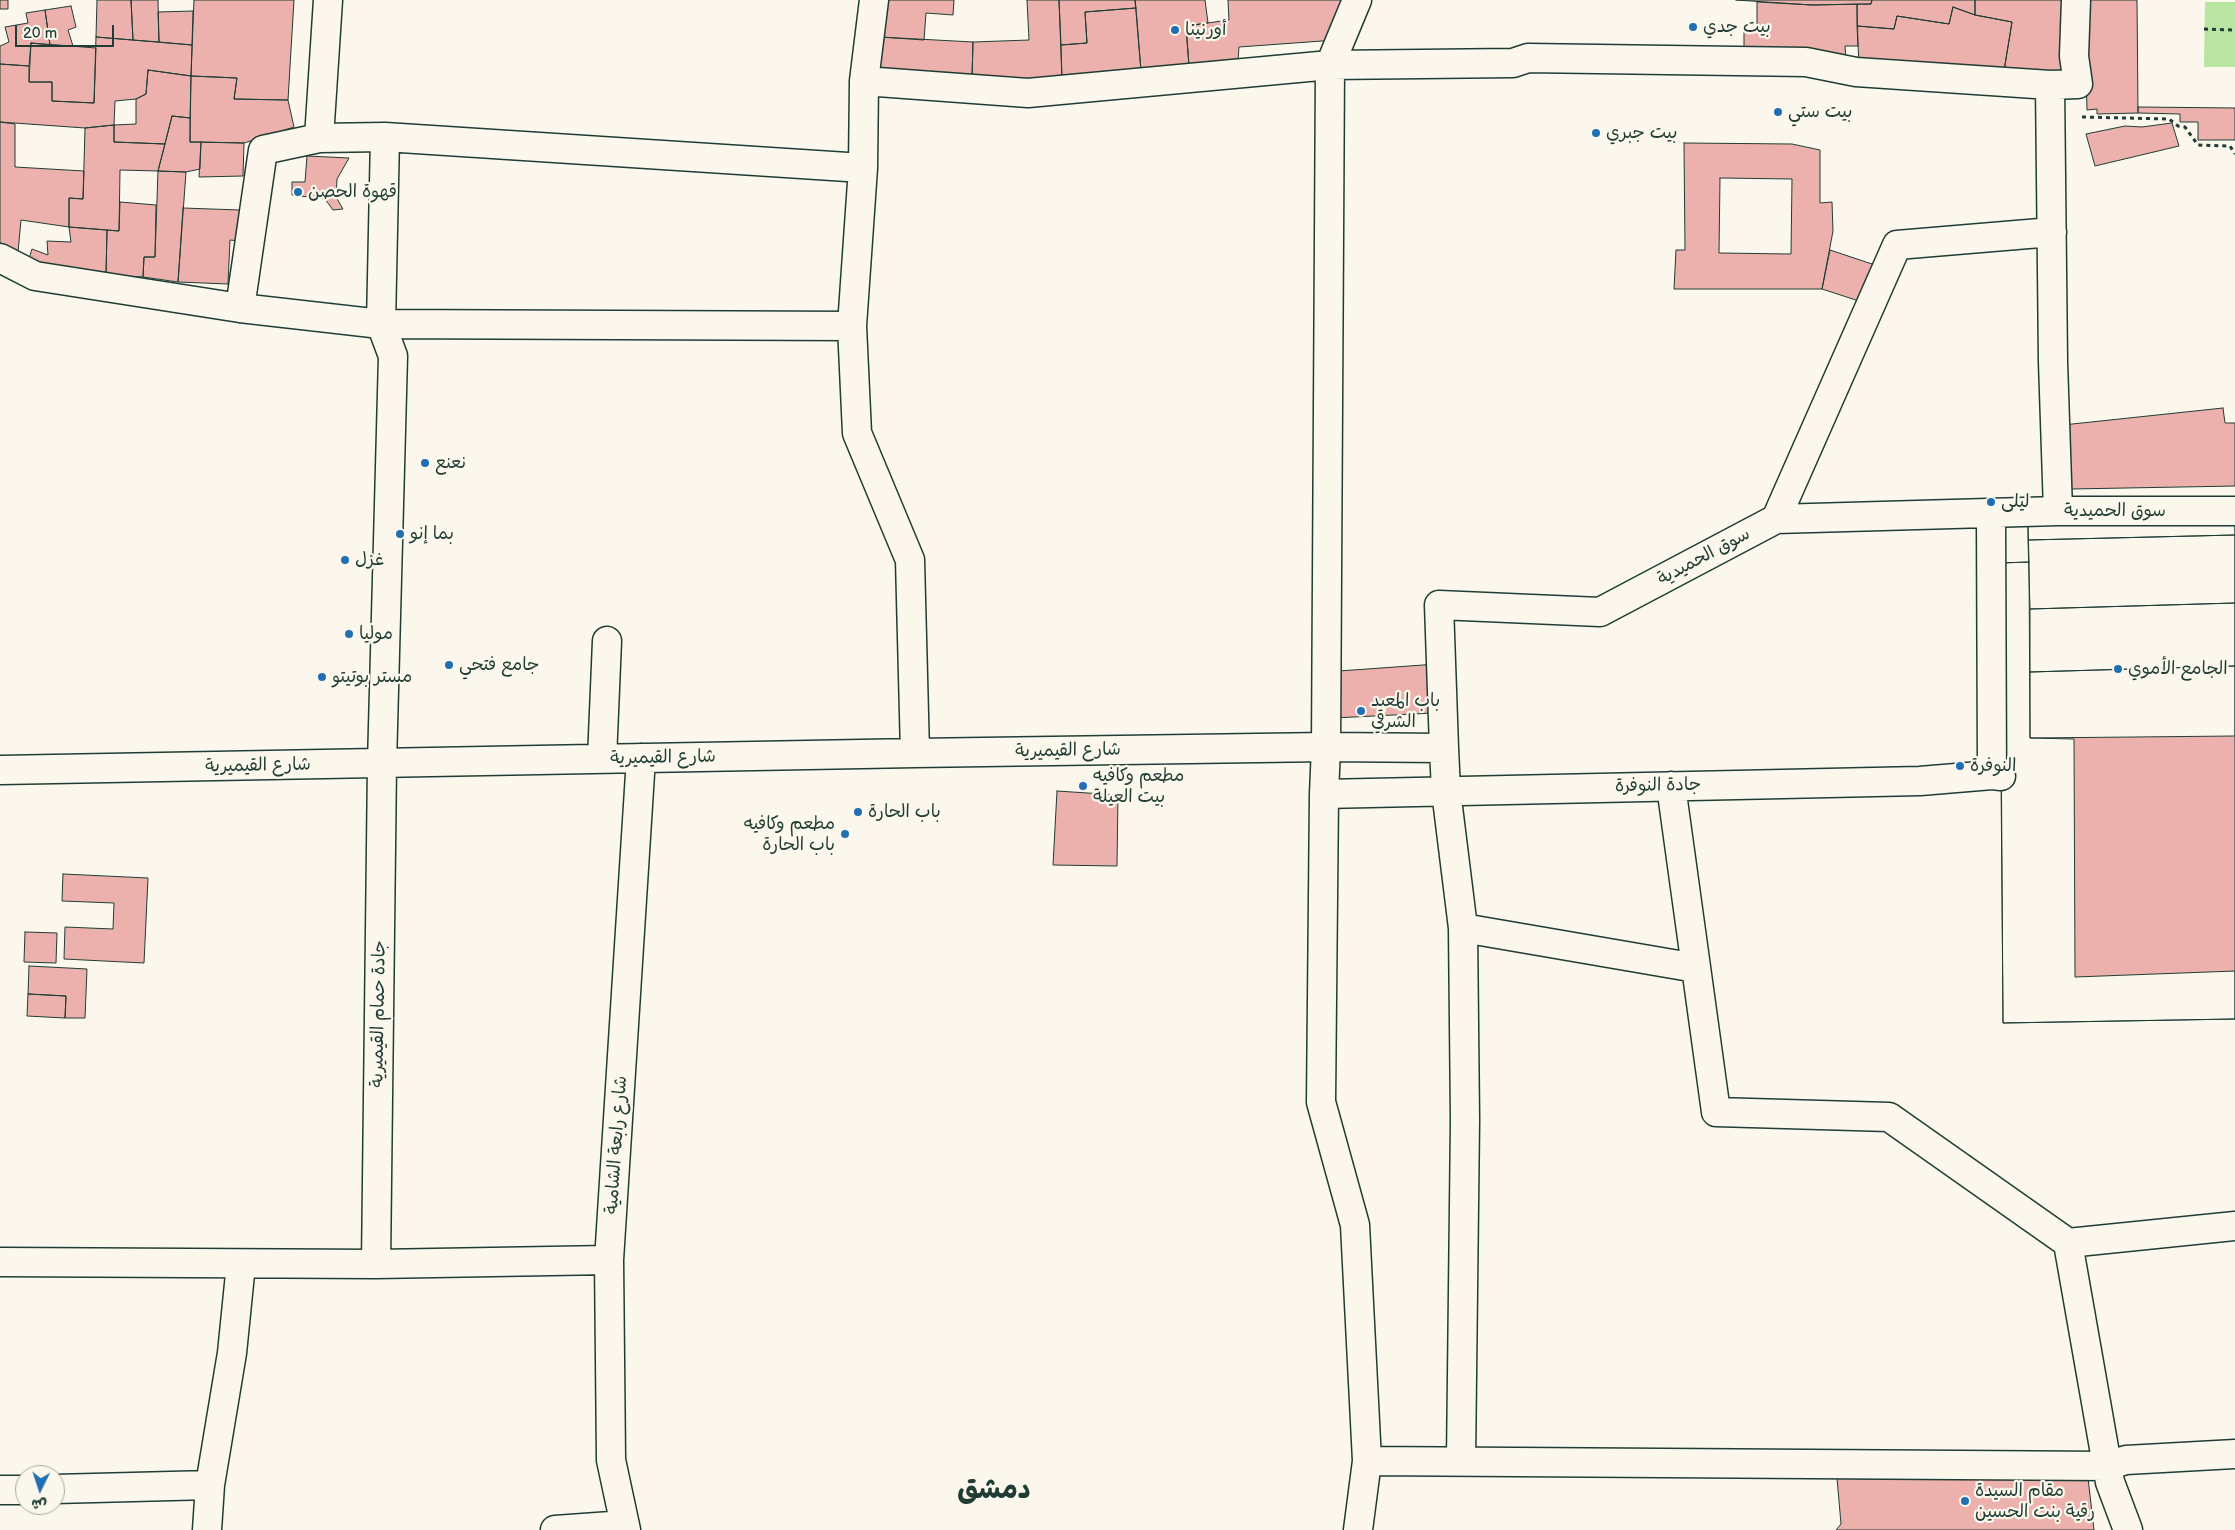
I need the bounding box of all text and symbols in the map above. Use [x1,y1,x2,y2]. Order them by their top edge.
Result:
scale bar [18,15,116,47]
place label: بيت جدي [1703,16,1771,38]
place label: أورنينا [1185,19,1227,41]
marker: بيت جدي [1687,21,1699,33]
text: 20 m [23,24,57,43]
marker: أورنينا [1169,24,1181,36]
place label: بيت ستي [1788,101,1852,123]
marker: بيت ستي [1772,106,1784,118]
place label: بيت جبري [1606,122,1677,144]
marker: بيت جبري [1590,127,1602,139]
place label: قهوة الحصن [308,181,397,203]
marker: قهوة الحصن [292,186,304,198]
place label: نعنع [435,452,467,474]
marker: نعنع [419,457,431,469]
place label: ليلى [2001,491,2030,513]
marker: ليلى [1985,496,1997,508]
street label: سوق الحميدية [2064,500,2166,522]
place label: بما إنو [410,523,454,545]
street label: سوق الحميدية [1654,524,1754,590]
marker: بما إنو [394,528,406,540]
place label: غزل [355,549,384,571]
marker: غزل [339,554,351,566]
place label: موليا [359,623,393,645]
marker: موليا [343,628,355,640]
place label: جامع فتحي [459,654,539,676]
place label: الجامع الأموي [2128,658,2228,680]
marker: جامع فتحي [443,659,455,671]
marker: الجامع الأموي [2112,663,2124,675]
place label: مستر بوتيتو [332,666,412,688]
marker: مستر بوتيتو [316,671,328,683]
place label: باب المعبد الشرقي [1371,690,1440,732]
marker: باب المعبد الشرقي [1355,705,1367,717]
street label: شارع القيميرية [1015,739,1121,763]
street label: شارع القيميرية [610,746,716,770]
street label: شارع القيميرية [205,754,311,778]
place label: النوفرة [1970,755,2016,777]
marker: النوفرة [1954,760,1966,772]
place label: مطعم وكافيه بيت العيلة [1093,765,1184,808]
street label: جادة النوفرة [1615,774,1701,798]
marker: مطعم وكافيه بيت العيلة [1077,780,1089,792]
place label: باب الحارة [868,801,941,823]
marker: باب الحارة [852,806,864,818]
place label: مطعم وكافيه باب الحارة [744,813,835,856]
marker: مطعم وكافيه باب الحارة [839,828,851,840]
street label: جادة حمام القيميرية [367,940,391,1088]
street label: شارع رابعة الشامية [601,1075,633,1215]
north arrow [15,1465,65,1515]
district label: دمشق [957,1474,1031,1508]
place label: مقام السيدة رقية بنت الحسين [1975,1480,2095,1522]
text: ش [31,1495,47,1513]
marker: مقام السيدة رقية بنت الحسين [1959,1495,1971,1507]

